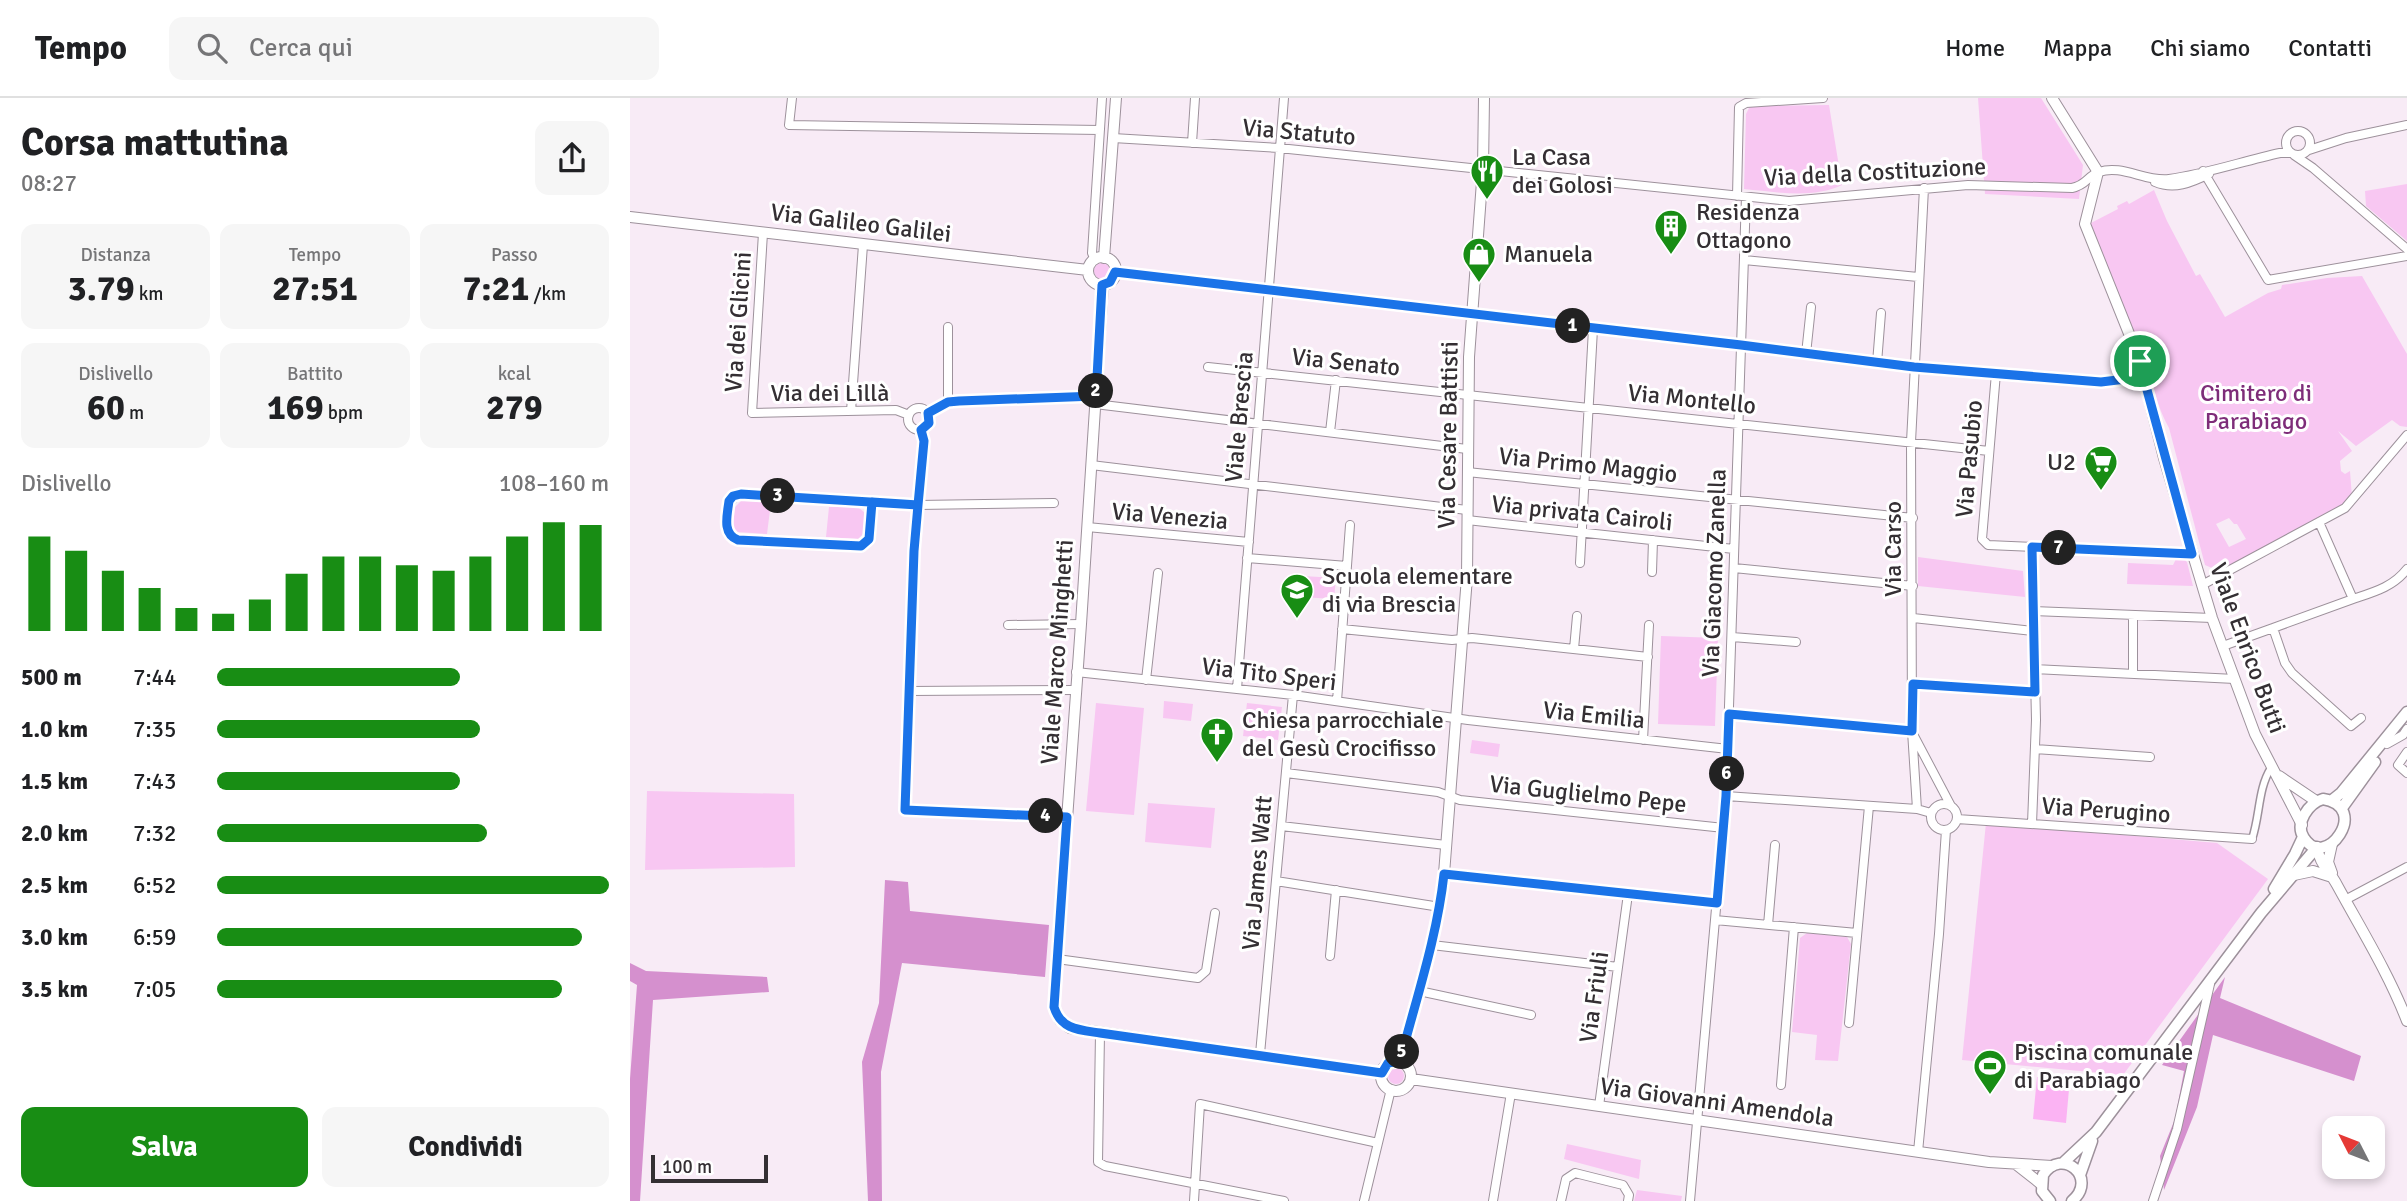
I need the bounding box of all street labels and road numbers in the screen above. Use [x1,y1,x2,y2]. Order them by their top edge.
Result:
street label: Via Statuto [1241,112,1357,152]
street label: Via della Costituzione [1763,151,1987,193]
street label: Via Galileo Galilei [769,197,953,249]
street label: Via dei Glicini [718,251,758,393]
street label: Via Senato [1290,341,1402,383]
street label: Via Cesare Battisti [1431,341,1465,529]
street label: Viale Brescia [1218,350,1260,484]
street label: Via Montello [1626,377,1758,421]
street label: Via dei Lillà [771,378,889,408]
street label: Via Pasubio [1949,399,1989,519]
street label: Via Primo Maggio [1497,441,1679,489]
street label: Via Giacomo Zanella [1695,468,1733,678]
street label: Via privata Cairoli [1490,489,1674,537]
street label: Via Venezia [1111,496,1229,536]
street label: Via Carso [1878,501,1908,597]
street label: Viale Marco Minghetti [1034,538,1080,766]
street label: Viale Enrico Butti [2203,559,2293,737]
street label: Via Tito Speri [1200,651,1338,697]
street label: Via Emilia [1541,695,1647,735]
street label: Via Guglielmo Pepe [1488,769,1688,819]
street label: Via Perugino [2040,791,2172,829]
street label: Via James Watt [1235,794,1279,952]
street label: Via Friuli [1573,949,1615,1045]
street label: Via Giovanni Amendola [1598,1071,1836,1133]

